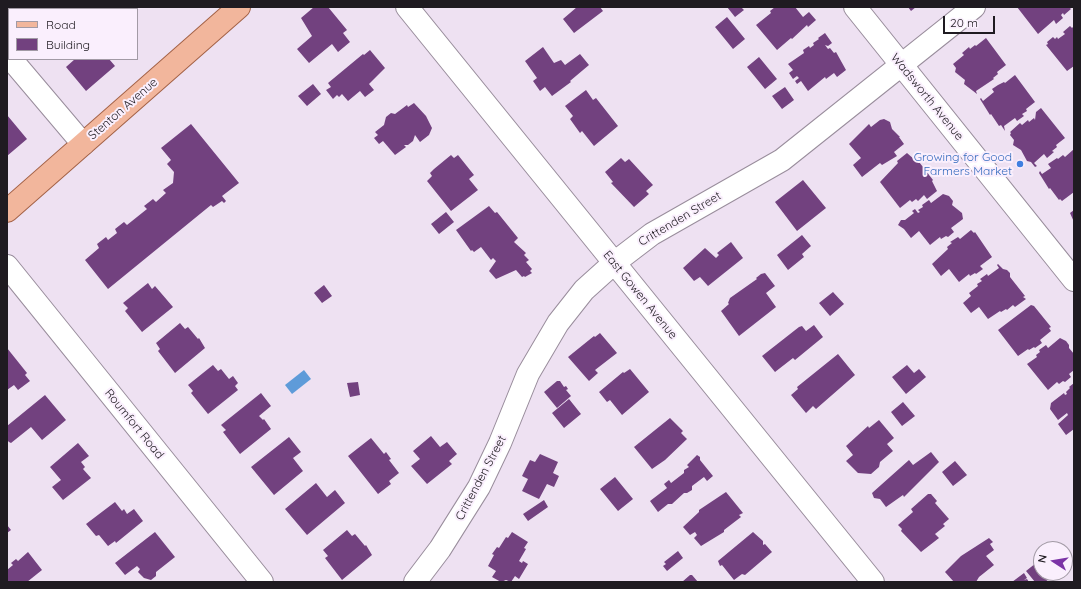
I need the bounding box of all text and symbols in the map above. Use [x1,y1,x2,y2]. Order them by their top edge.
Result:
legend [8,8,138,60]
scale bar [945,8,997,34]
text: 20 m [950,15,978,30]
text: Road [46,17,76,32]
text: Building [46,37,90,52]
street label: Wadsworth Avenue [888,51,966,143]
street label: Stenton Avenue [85,75,161,143]
place label: Growing for Good Farmers Market [914,150,1012,178]
marker: Growing for Good Farmers Market [1015,159,1025,169]
street label: Crittenden Street [636,189,724,249]
street label: East Gowen Avenue [600,248,680,342]
street label: Roumfort Road [101,386,167,462]
street label: Crittenden Street [453,433,509,523]
north arrow [1033,541,1073,581]
text: N [1035,553,1050,564]

